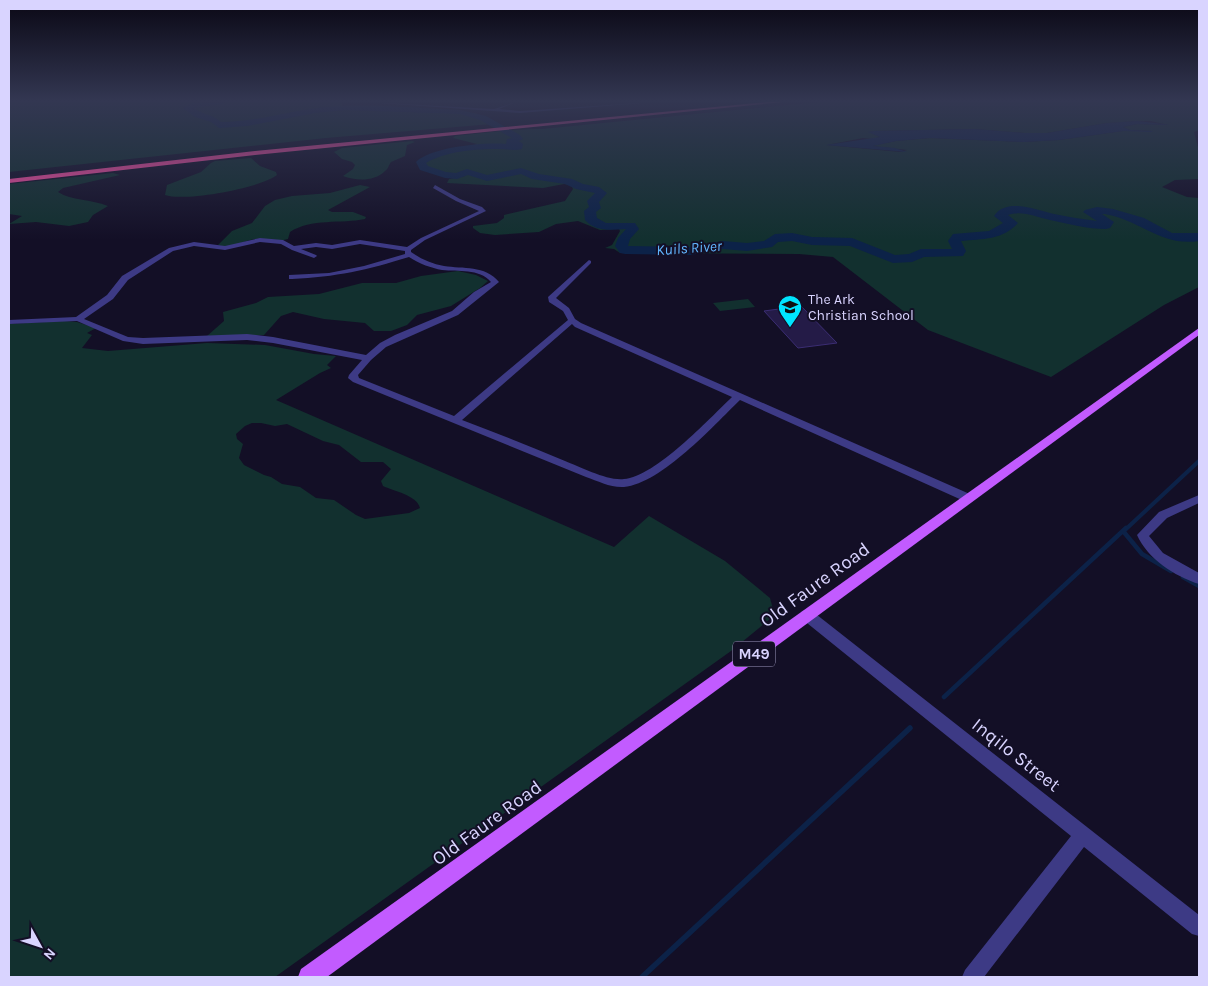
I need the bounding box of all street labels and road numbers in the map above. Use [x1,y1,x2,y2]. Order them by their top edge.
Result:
street label: Old Faure Road [756,538,874,632]
road number: M49 [733,642,775,666]
street label: Inqilo Street [967,714,1065,796]
street label: Old Faure Road [428,776,546,870]

